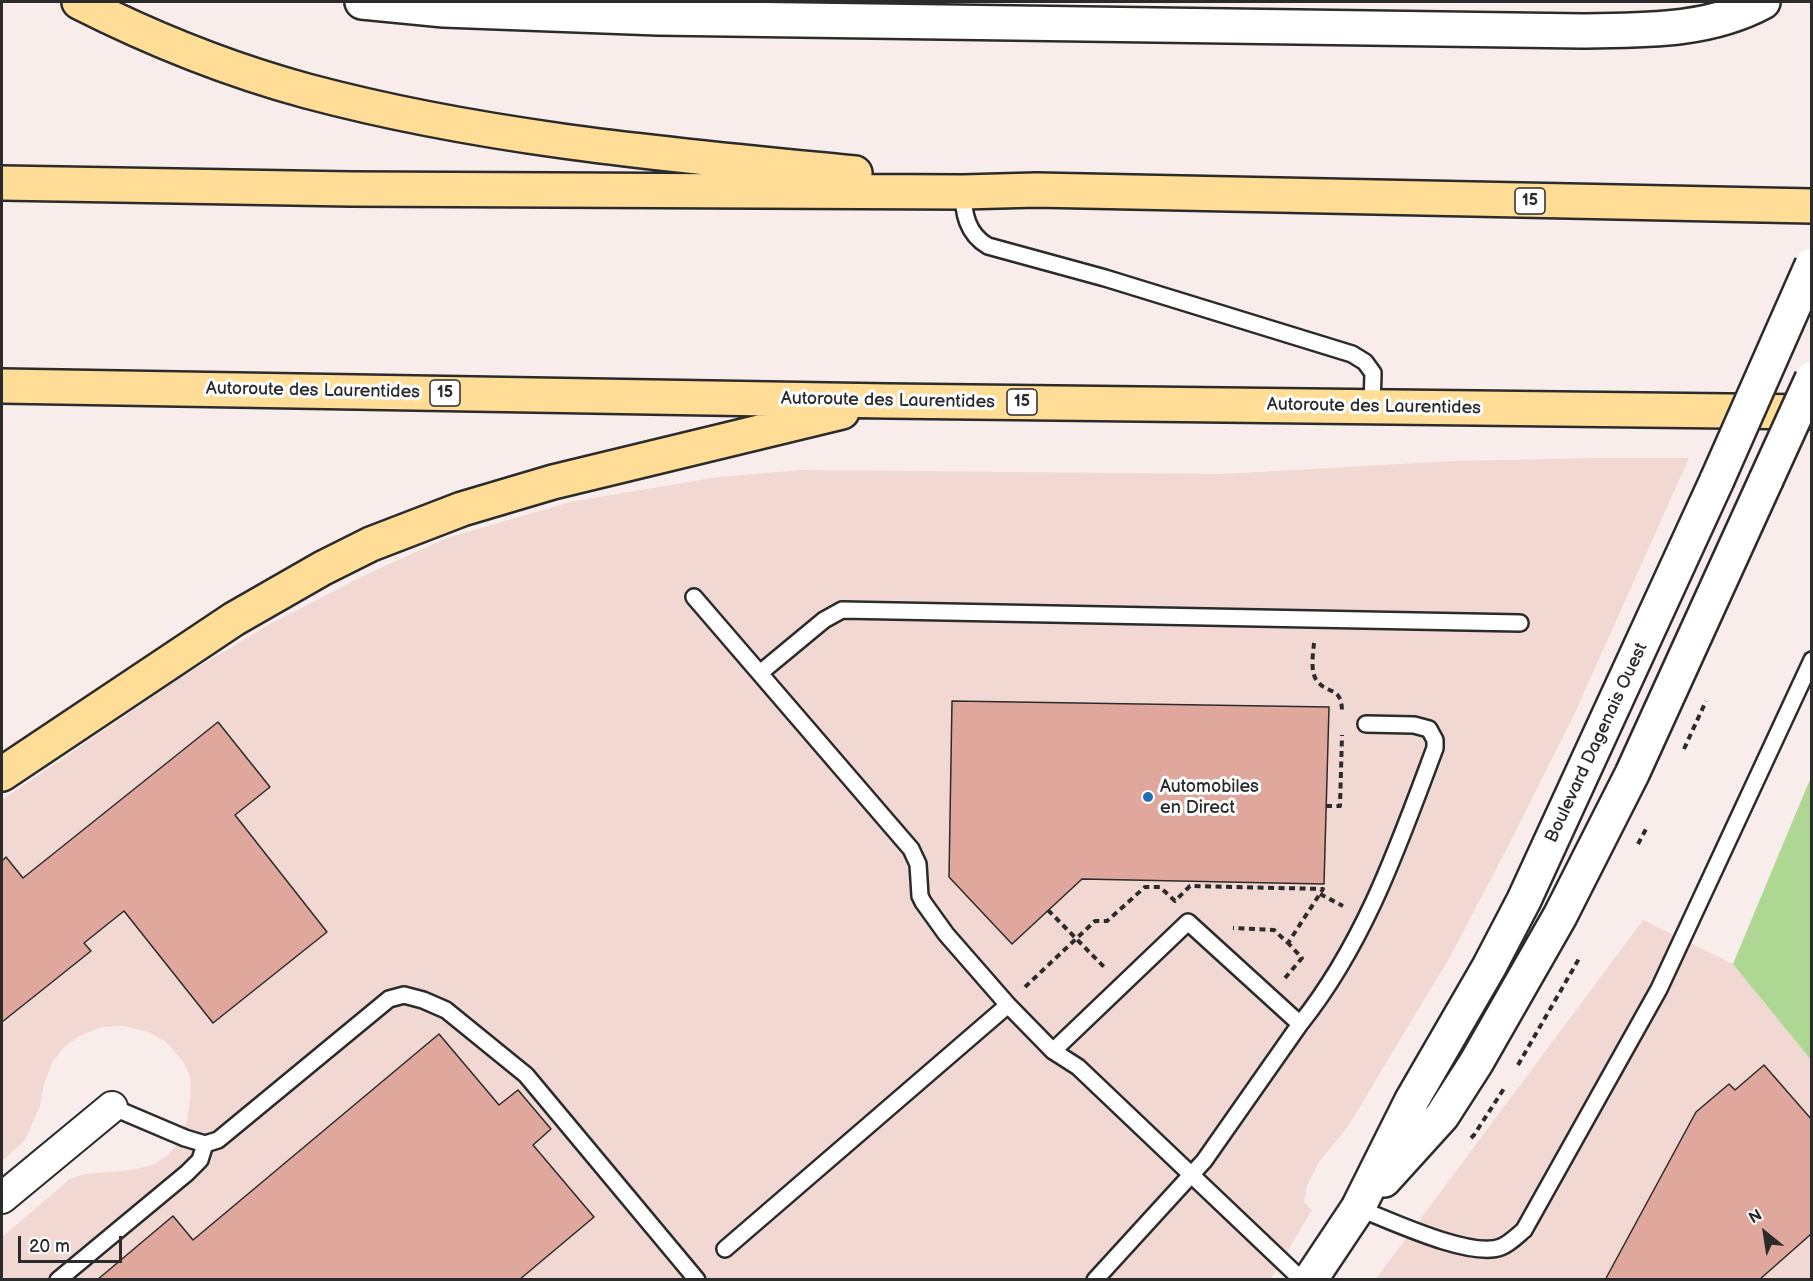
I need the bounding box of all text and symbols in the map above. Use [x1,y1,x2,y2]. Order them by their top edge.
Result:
road number: 15 [1515,188,1545,214]
street label: Autoroute des Laurentides [206,378,420,404]
road number: 15 [430,380,460,406]
street label: Autoroute des Laurentides [781,388,995,414]
road number: 15 [1007,389,1037,415]
street label: Autoroute des Laurentides [1267,394,1481,420]
street label: Boulevard Dagenais Ouest [1541,640,1653,846]
place label: Automobiles en Direct [1160,776,1259,818]
marker: Automobiles en Direct [1141,790,1155,804]
north arrow [1735,1203,1795,1263]
text: N [1746,1206,1766,1228]
scale bar [21,1224,124,1262]
text: 20 m [29,1236,70,1257]

